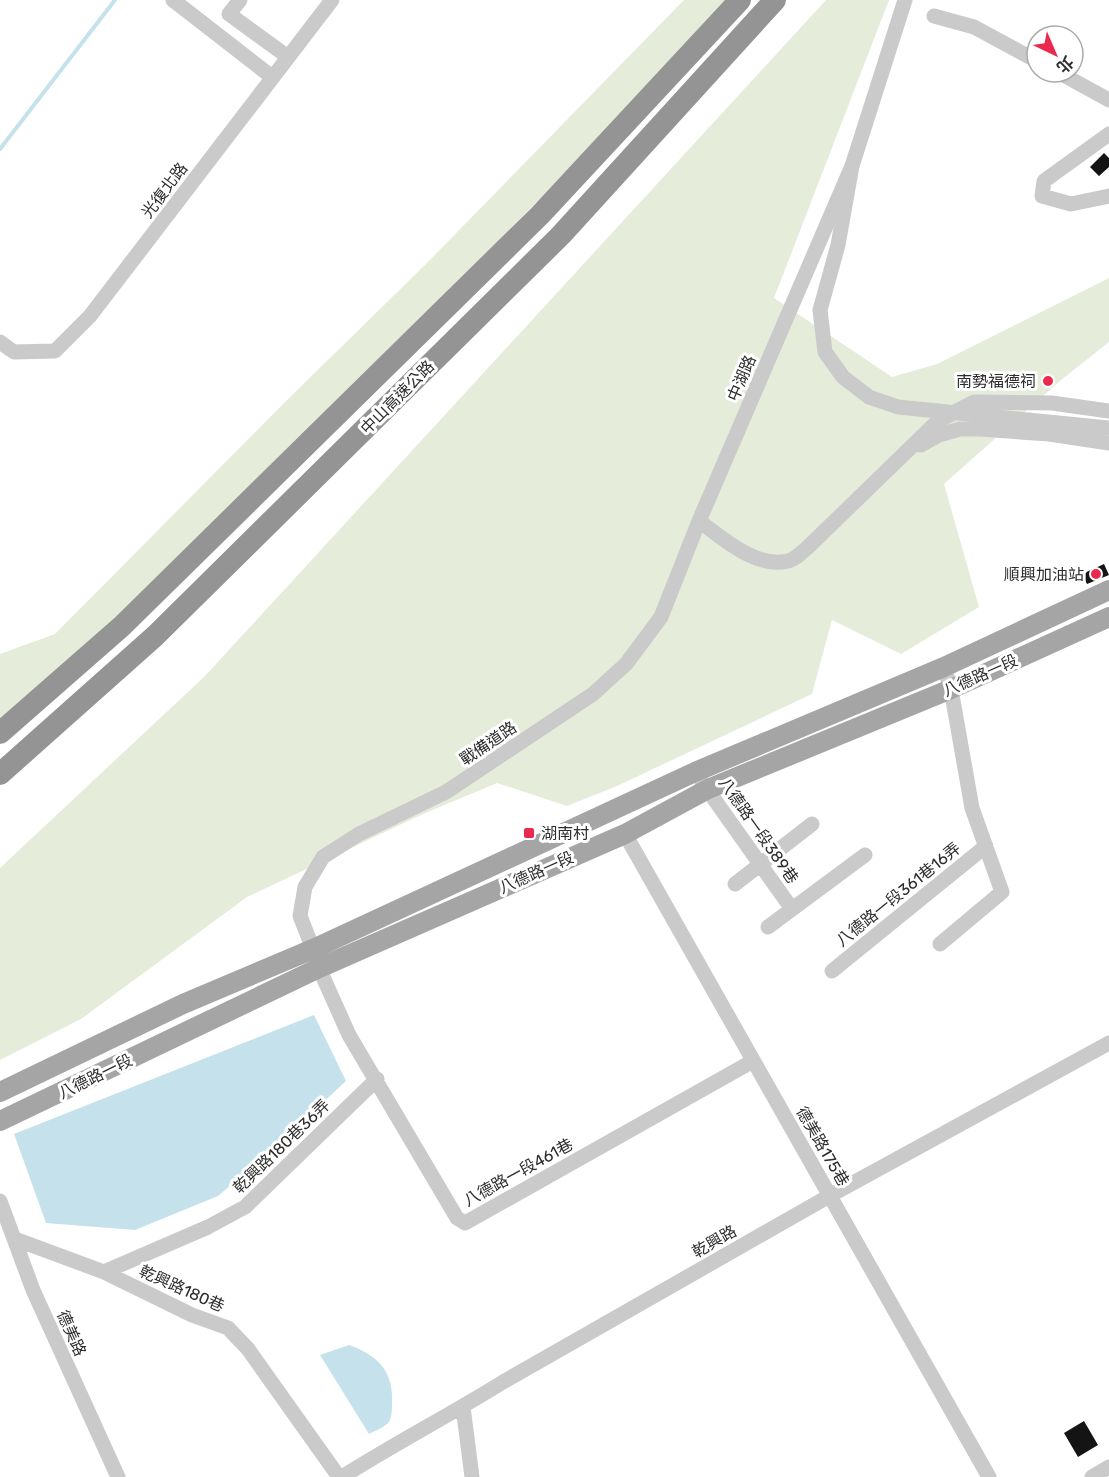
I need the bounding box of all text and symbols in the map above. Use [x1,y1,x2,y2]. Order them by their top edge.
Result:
north arrow [1025,24,1085,84]
text: 北 [1053,52,1077,77]
street label: 光復北路 [138,159,191,222]
street label: 中湖路 [723,352,760,404]
street label: 中山高速公路 [357,357,438,438]
place label: 南勢福德祠 [956,372,1036,391]
marker: 南勢福德祠 [1041,374,1055,388]
place label: 順興加油站 [1004,565,1084,584]
marker: 順興加油站 [1089,567,1103,581]
street label: 八德路一段 [940,651,1021,700]
street label: 戰備道路 [456,718,520,769]
street label: 八德路一段389巷 [715,774,802,887]
place label: 湖南村 [541,824,589,843]
marker: 湖南村 [522,826,536,840]
street label: 八德路一段361巷16弄 [832,838,964,950]
street label: 八德路一段 [496,848,577,897]
street label: 八德路一段 [55,1050,135,1103]
street label: 乾興路180巷36弄 [229,1096,333,1197]
street label: 德美路175巷 [792,1103,853,1189]
street label: 八德路一段461巷 [460,1135,576,1210]
street label: 乾興路 [689,1221,740,1262]
street label: 乾興路180巷 [136,1261,227,1316]
street label: 德美路 [53,1307,90,1359]

